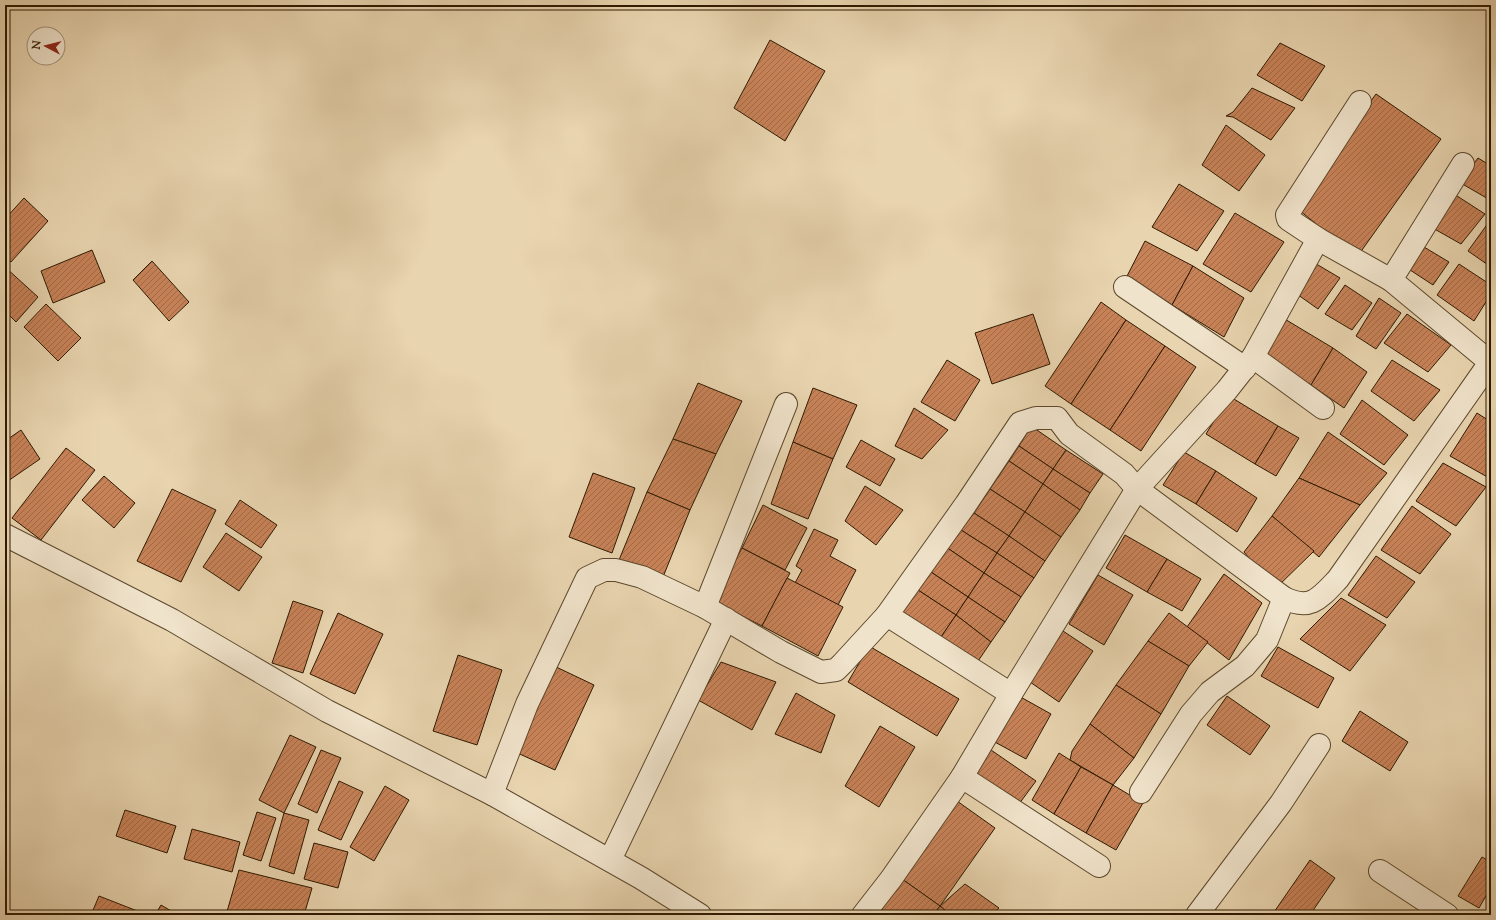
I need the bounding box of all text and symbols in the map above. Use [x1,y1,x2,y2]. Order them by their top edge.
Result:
north arrow [26,26,66,66]
text: N [28,39,46,51]

